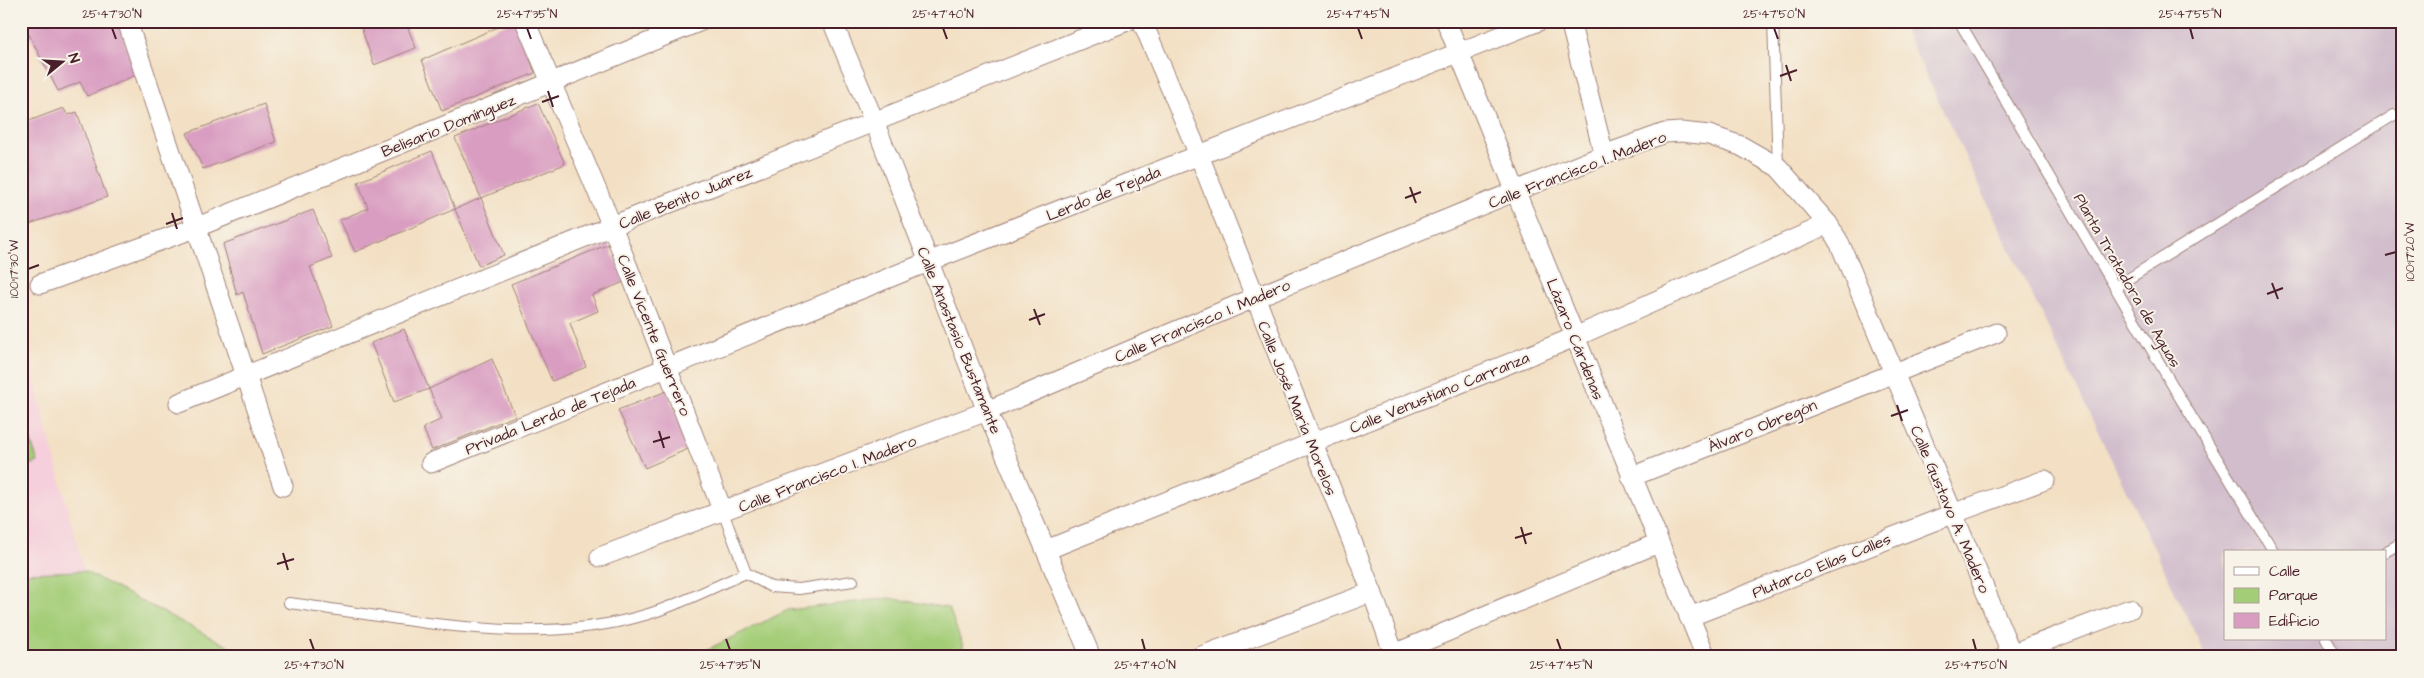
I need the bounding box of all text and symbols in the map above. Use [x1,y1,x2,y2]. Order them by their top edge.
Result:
text: 25°47'30"N [82,6,142,23]
text: 25°47'35"N [497,6,558,23]
text: 25°47'40"N [912,6,974,23]
text: 25°47'45"N [1327,6,1390,23]
text: 25°47'50"N [1743,6,1805,23]
text: 25°47'55"N [2159,6,2222,23]
north arrow [38,38,88,88]
text: N [63,51,84,66]
street label: Belisario Domínguez [378,89,519,164]
street label: Calle Francisco I. Madero [1485,126,1669,214]
street label: Calle Benito Juárez [615,161,755,235]
street label: Lerdo de Tejada [1043,161,1164,227]
street label: Planta Tratadora de Aguas [2067,189,2186,372]
text: 100°17'20"W [2402,222,2419,281]
text: 100°17'30"W [6,239,23,298]
street label: Calle Anastasio Bustamante [911,243,1007,438]
street label: Calle Vicente Guerrero [612,251,697,419]
street label: Calle Francisco I. Madero [1111,274,1294,368]
street label: Lázaro Cárdenas [1541,276,1609,403]
street label: Calle José María Morelos [1252,318,1342,499]
street label: Calle Venustiano Carranza [1346,347,1533,439]
street label: Privada Lerdo de Tejada [462,372,639,460]
street label: Álvaro Obregón [1705,394,1821,459]
street label: Calle Gustavo A. Madero [1905,422,1995,597]
street label: Calle Francisco I. Madero [735,430,919,518]
street label: Plutarco Elías Calles [1749,528,1894,604]
legend [2224,550,2386,640]
text: Calle [2269,561,2300,582]
text: Parque [2269,585,2318,606]
text: Edificio [2269,611,2320,632]
text: 25°47'30"N [284,657,344,674]
text: 25°47'35"N [700,657,761,674]
text: 25°47'40"N [1114,657,1176,674]
text: 25°47'45"N [1530,657,1593,674]
text: 25°47'50"N [1945,657,2007,674]

